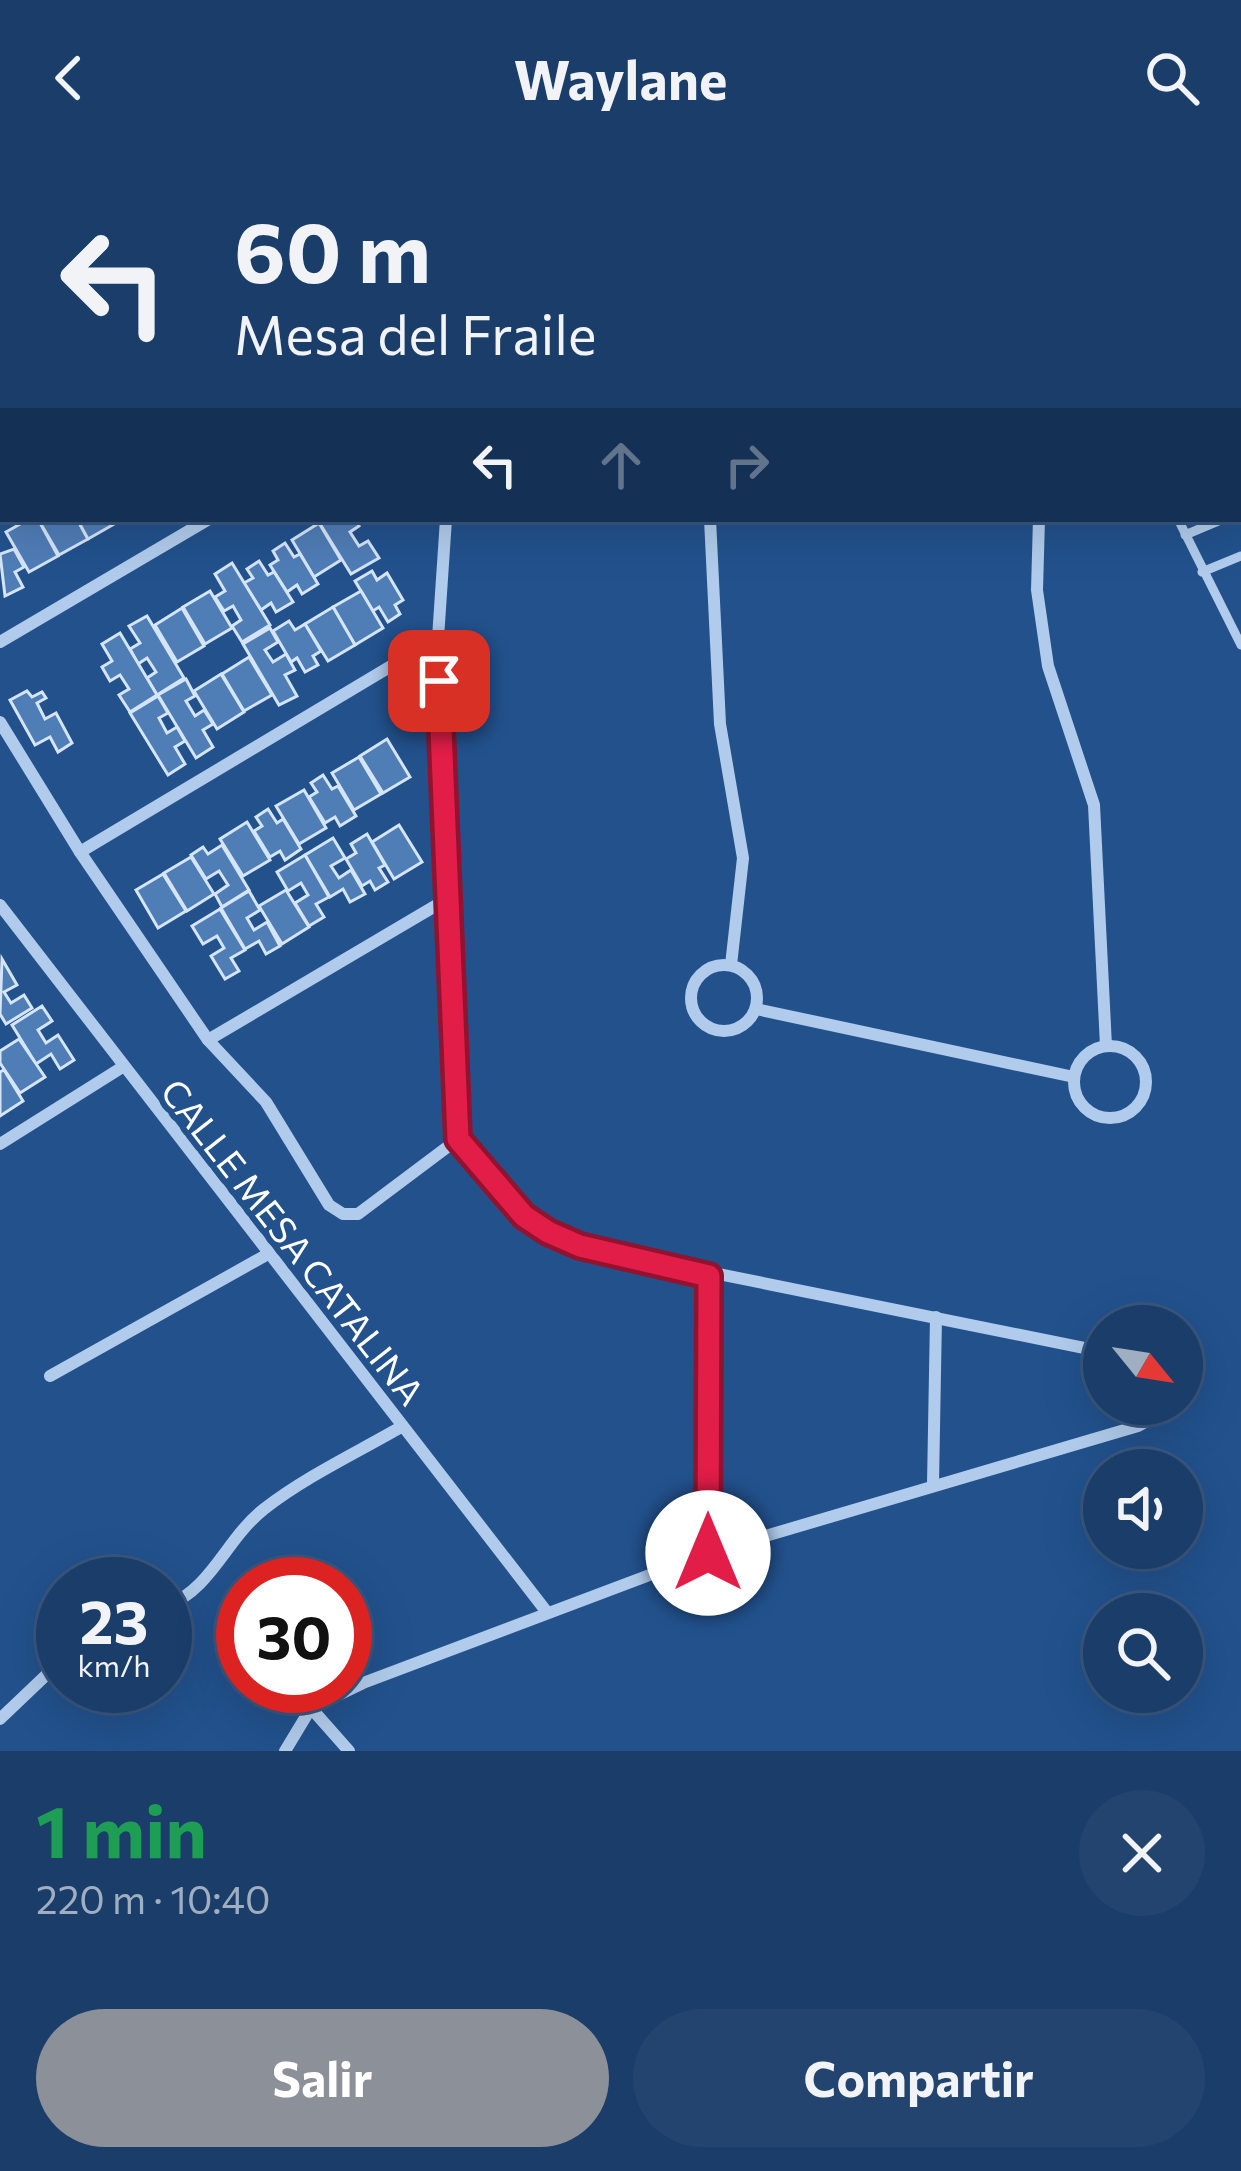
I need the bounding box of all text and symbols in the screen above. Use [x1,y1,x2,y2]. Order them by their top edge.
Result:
icon: back [36,45,102,111]
text: Waylane [514,45,727,111]
icon: search [1139,45,1205,111]
text: 60 m [234,198,431,300]
icon: left [36,204,192,360]
text: Mesa del Fraile [234,300,596,366]
icon: left [462,432,528,498]
icon: ahead [588,432,654,498]
icon: right [714,432,780,498]
pin [388,630,490,732]
icon: arrive [406,648,472,714]
street label: CALLE MESA CATALINA [153,1069,435,1413]
north arrow [1083,1305,1203,1425]
map controls [1083,1305,1203,1713]
button: sound [1083,1449,1203,1569]
position arrow [645,1490,771,1616]
speed limit sign: 30 [216,1557,372,1713]
text: 23 [79,1583,149,1656]
button: search [1083,1593,1203,1713]
text: km/h [78,1646,150,1683]
text: 1 min [36,1785,207,1873]
button: close [1079,1790,1205,1916]
text: 220 m · 10:40 [36,1874,270,1922]
button: Salir [36,2009,609,2147]
button: Compartir [633,2009,1205,2147]

